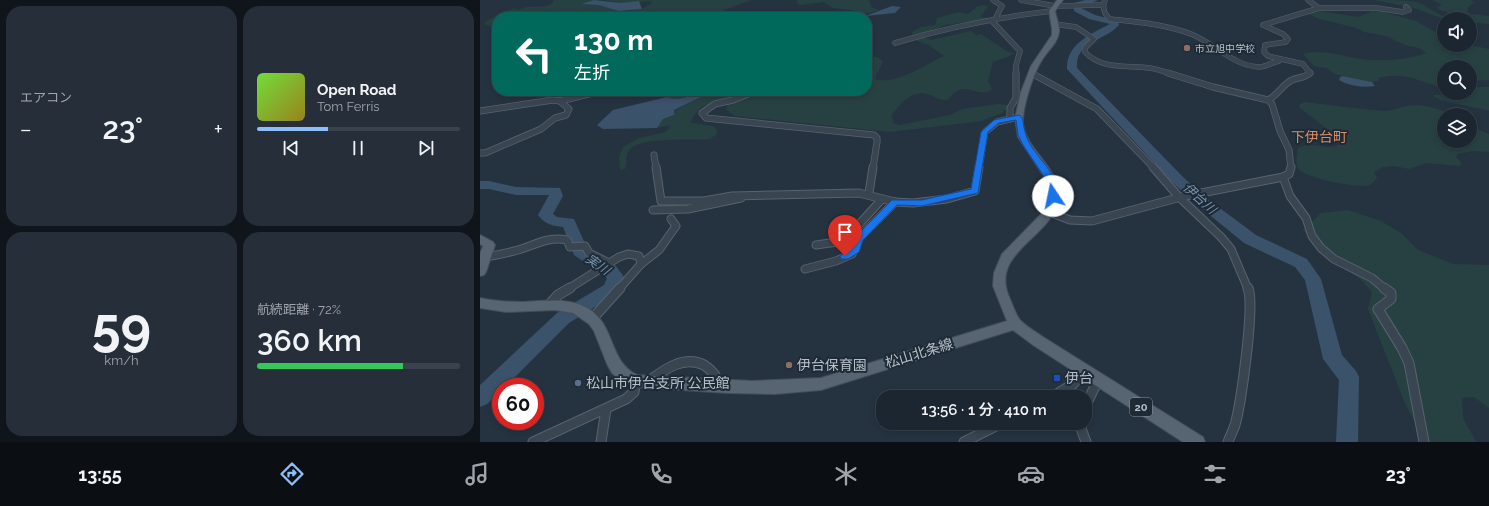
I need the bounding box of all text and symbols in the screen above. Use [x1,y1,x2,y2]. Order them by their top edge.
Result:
map controls [1437,12,1477,148]
button: sound [1437,12,1477,52]
text: 130 m [574,24,653,57]
icon: left [508,28,560,80]
marker: 市立旭中学校 [1182,43,1192,53]
place label: 市立旭中学校 [1195,43,1255,54]
button: search [1437,60,1477,100]
text: 左折 [574,62,610,83]
text: Open Road [317,81,397,99]
text: エアコン [20,90,72,105]
text: Tom Ferris [317,99,380,114]
button: layers [1437,108,1477,148]
text: 23° [102,111,143,146]
text: − [20,116,32,142]
text: + [214,116,223,142]
district label: 下伊台町 [1291,129,1347,145]
icon: previous [280,137,302,159]
icon: pause [347,137,369,159]
icon: next [415,137,437,159]
position arrow [1032,175,1074,217]
water label: 伊台川 [1180,180,1221,218]
pin [828,215,862,256]
icon: arrive [834,221,856,243]
water label: 実川 [583,251,614,279]
text: 59 [92,296,151,357]
text: 航続距離 · 72% [257,302,341,317]
text: 360 km [257,323,362,358]
street label: 松山北条線 [883,335,955,371]
text: km/h [104,353,139,368]
place label: 伊台保育園 [797,357,867,373]
marker: 伊台保育園 [784,360,794,370]
place label: 伊台 [1065,370,1093,386]
marker: 伊台 [1052,373,1062,383]
place label: 松山市伊台支所 公民館 [586,375,730,391]
speed limit sign: 60 [492,378,544,430]
marker: 松山市伊台支所 公民館 [573,378,583,388]
road number: 20 [1130,398,1152,416]
text: 13:56 · 1 分 · 410 m [921,401,1047,419]
icon: directions [278,460,306,488]
icon: music [463,460,491,488]
icon: phone [647,460,675,488]
icon: climate [832,460,860,488]
icon: car [1017,460,1045,488]
icon: filters [1201,460,1229,488]
text: 13:55 [78,464,122,485]
text: 23° [1386,464,1411,485]

